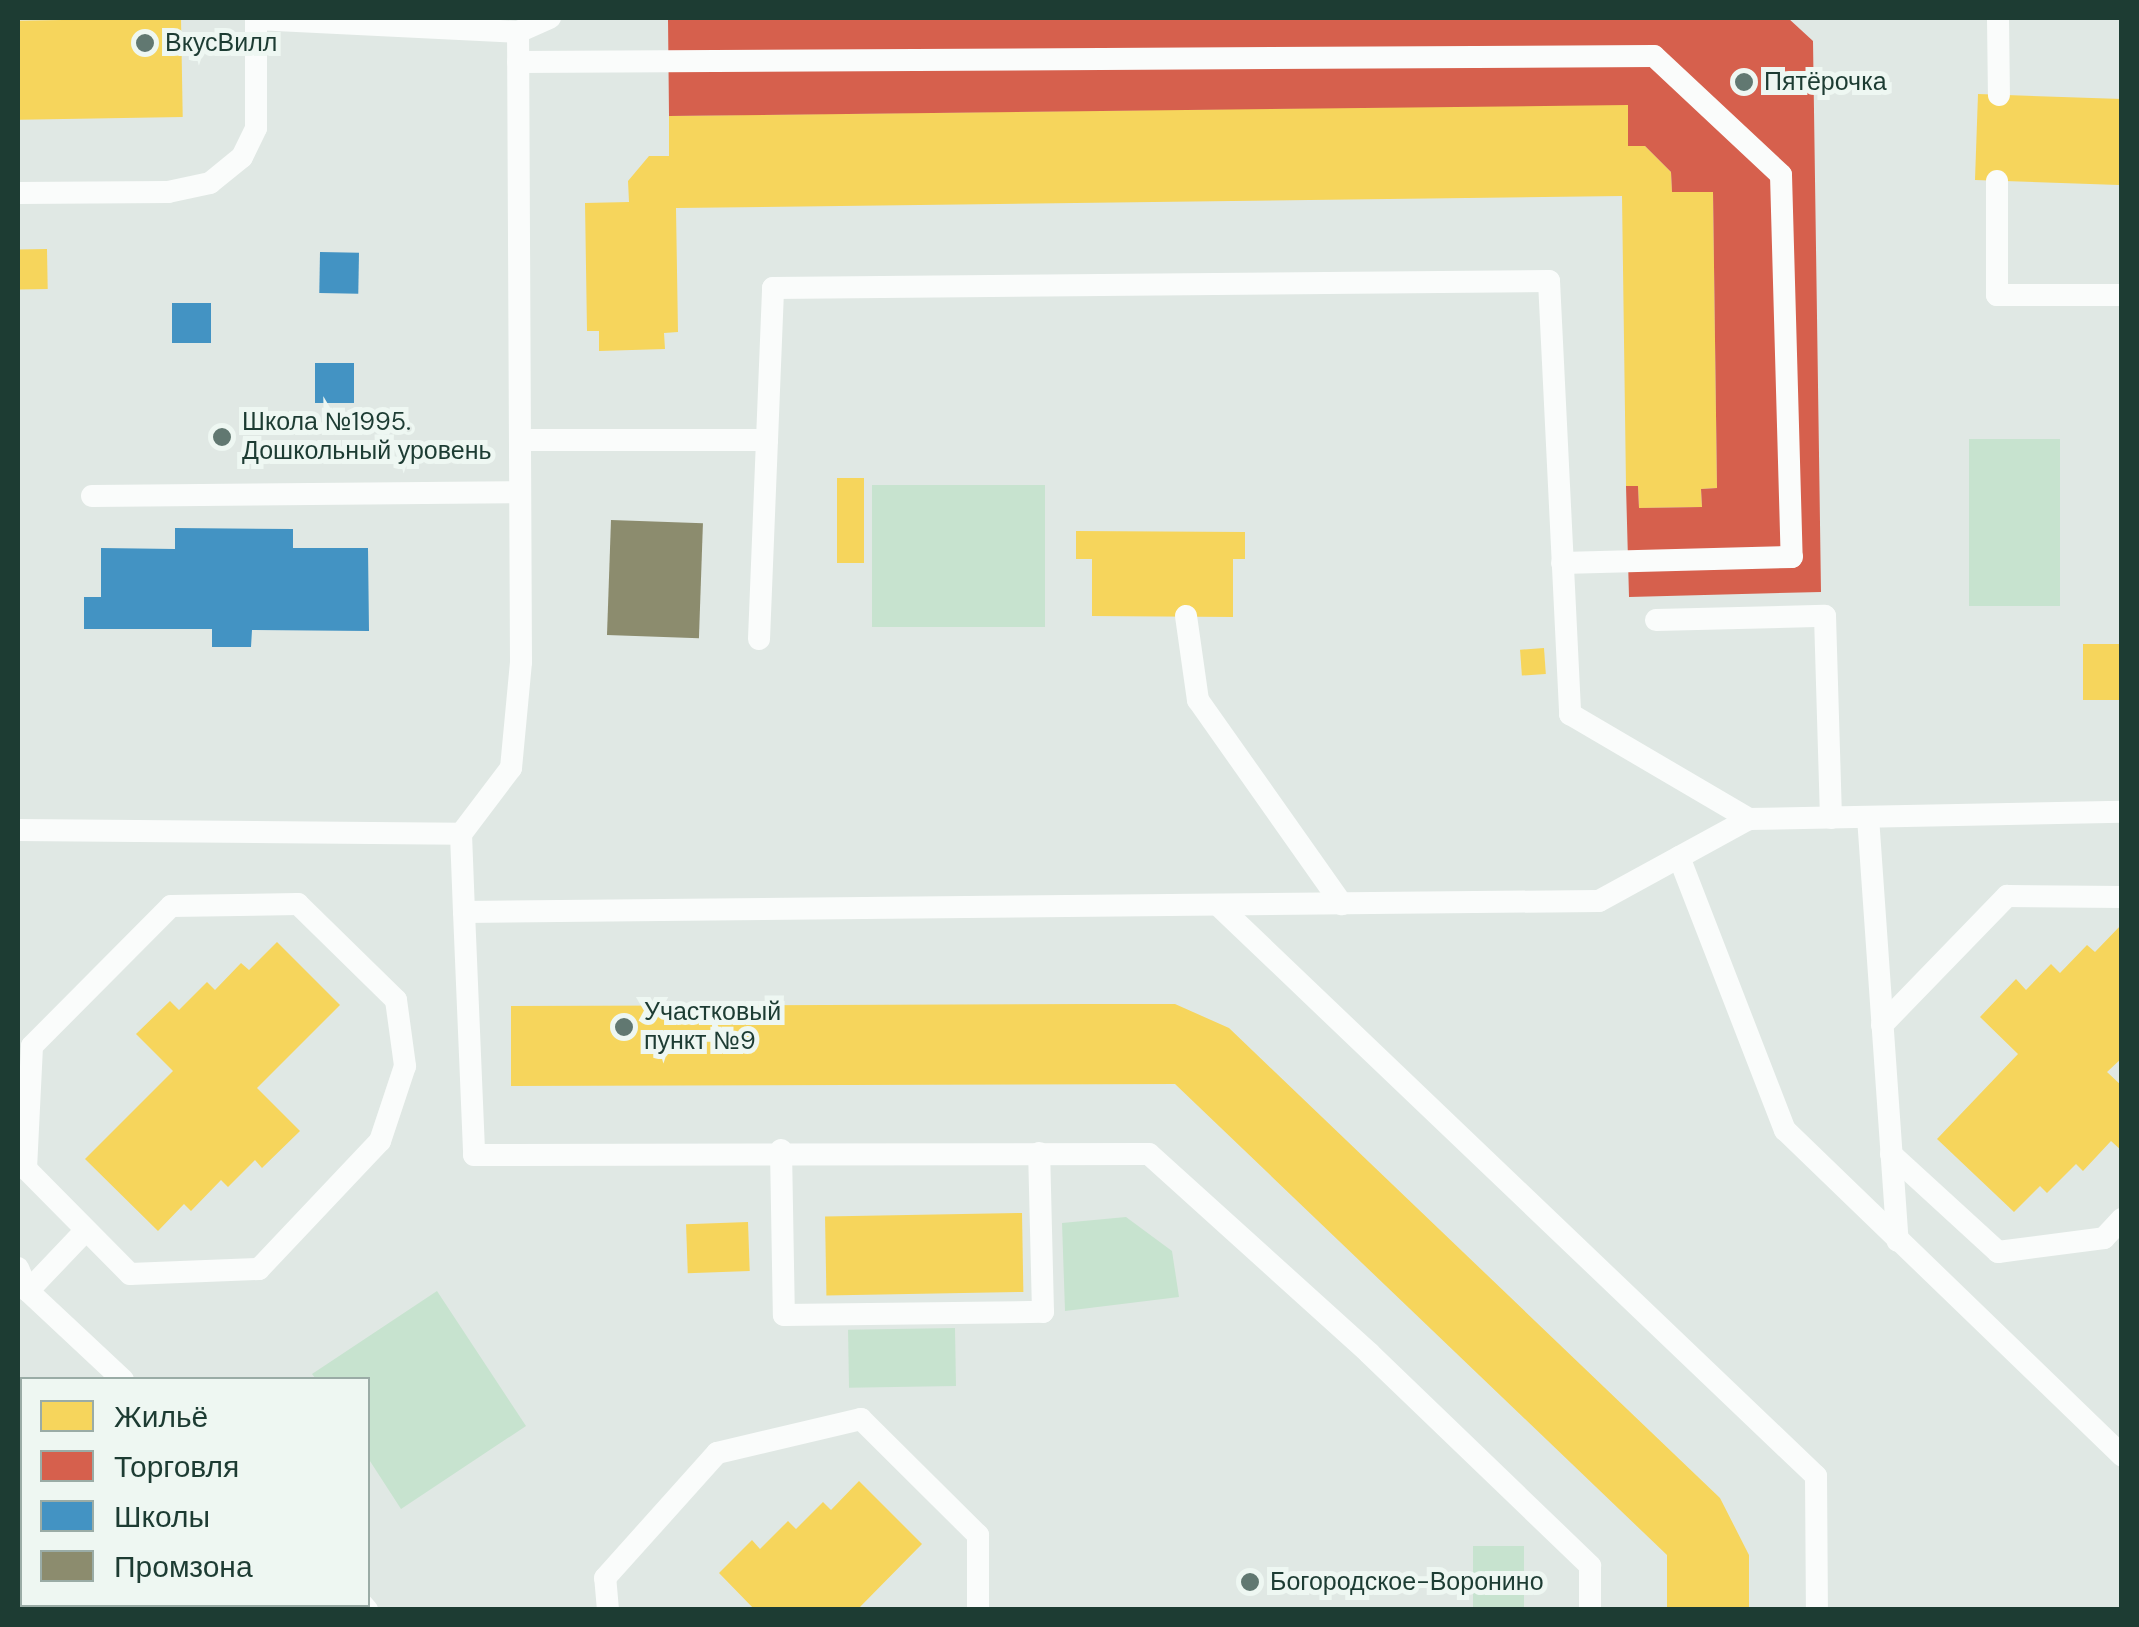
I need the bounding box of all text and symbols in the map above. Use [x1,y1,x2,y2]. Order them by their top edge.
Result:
place label: ВкусВилл [165,28,277,58]
marker: ВкусВилл [134,32,156,54]
place label: Пятёрочка [1764,67,1887,97]
marker: Пятёрочка [1733,71,1755,93]
place label: Школа №1995. Дошкольный уровень [242,408,492,467]
marker: Школа №1995. Дошкольный уровень [211,426,233,448]
place label: Участковый пункт №9 [644,998,781,1057]
marker: Участковый пункт №9 [613,1016,635,1038]
legend [20,1377,370,1607]
text: Жильё [114,1397,208,1436]
text: Торговля [114,1447,239,1486]
text: Школы [114,1497,210,1536]
text: Промзона [114,1547,253,1586]
place label: Богородское-Воронино [1270,1567,1544,1597]
marker: Богородское-Воронино [1239,1571,1261,1593]

